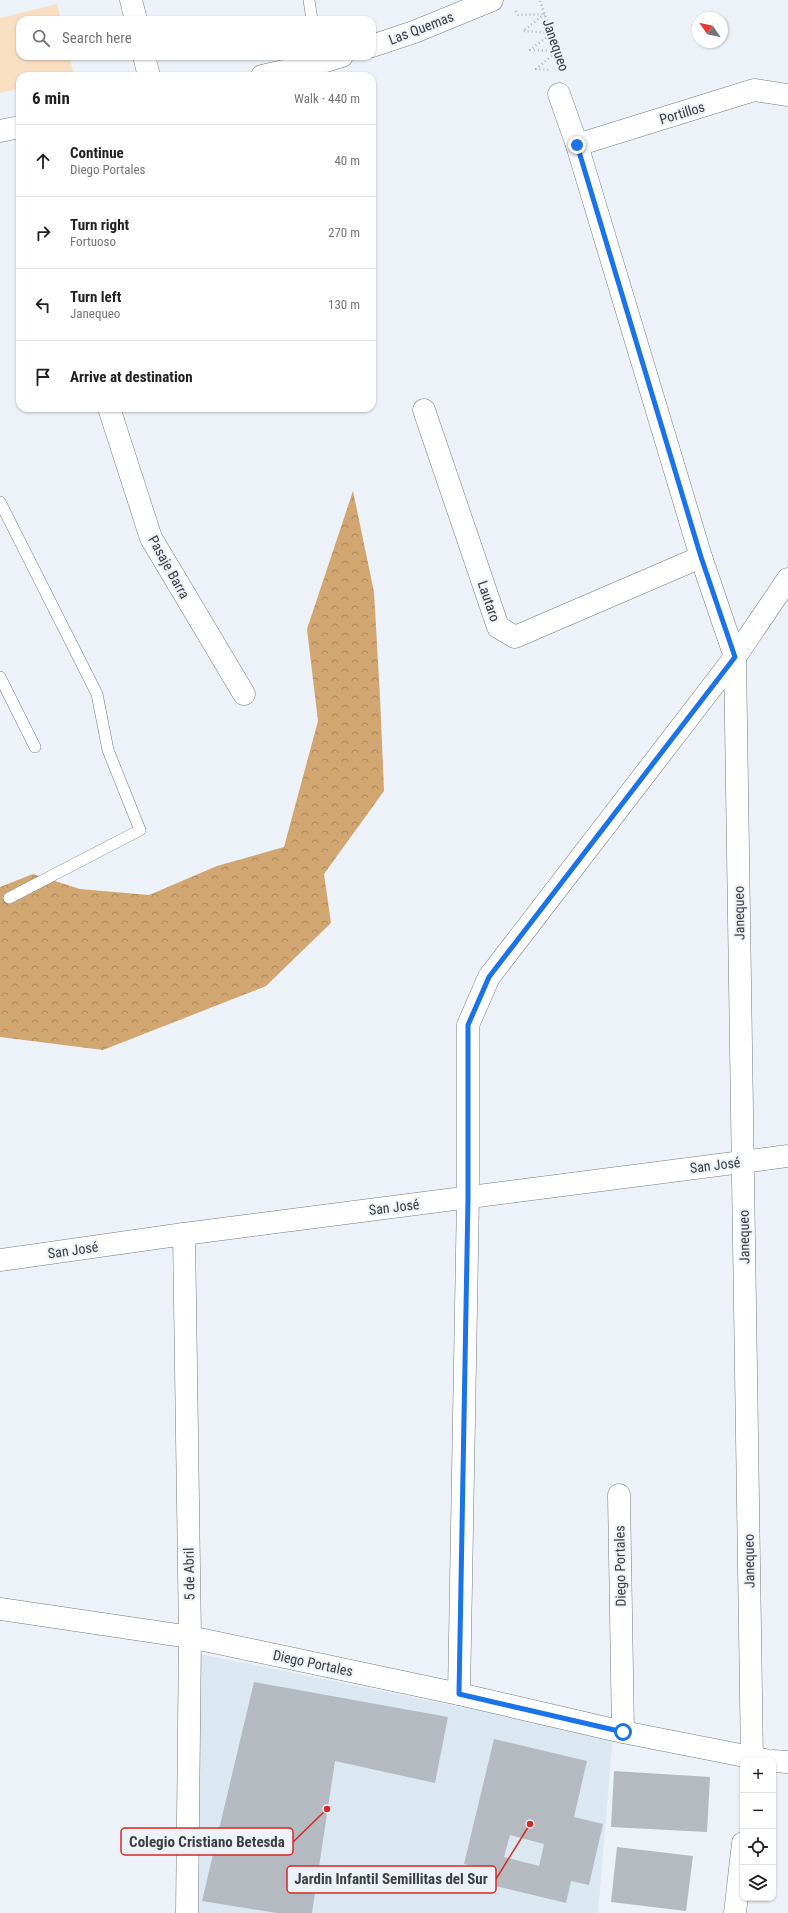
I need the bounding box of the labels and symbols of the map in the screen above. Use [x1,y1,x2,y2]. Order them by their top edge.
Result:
street label: Las Quemas [386,8,456,48]
north arrow [692,12,728,48]
street label: Janequeo [540,17,572,73]
street label: Portillos [657,99,707,127]
route end [568,136,586,154]
street label: Pasaje Barra [145,533,193,601]
street label: Lautaro [475,578,503,624]
street label: Janequeo [731,886,747,940]
street label: San José [689,1154,742,1176]
street label: San José [368,1196,421,1218]
street label: Janequeo [736,1210,752,1264]
street label: San José [47,1238,100,1261]
street label: Diego Portales [611,1525,629,1607]
street label: Janequeo [741,1534,757,1588]
street label: 5 de Abril [181,1548,197,1600]
street label: Diego Portales [272,1647,354,1679]
route start [614,1723,632,1741]
callout: Colegio Cristiano Betesda [121,1828,293,1855]
text: Colegio Cristiano Betesda [129,1833,285,1851]
callout: Jardin Infantil Semillitas del Sur [287,1866,496,1893]
text: Jardin Infantil Semillitas del Sur [294,1870,488,1888]

